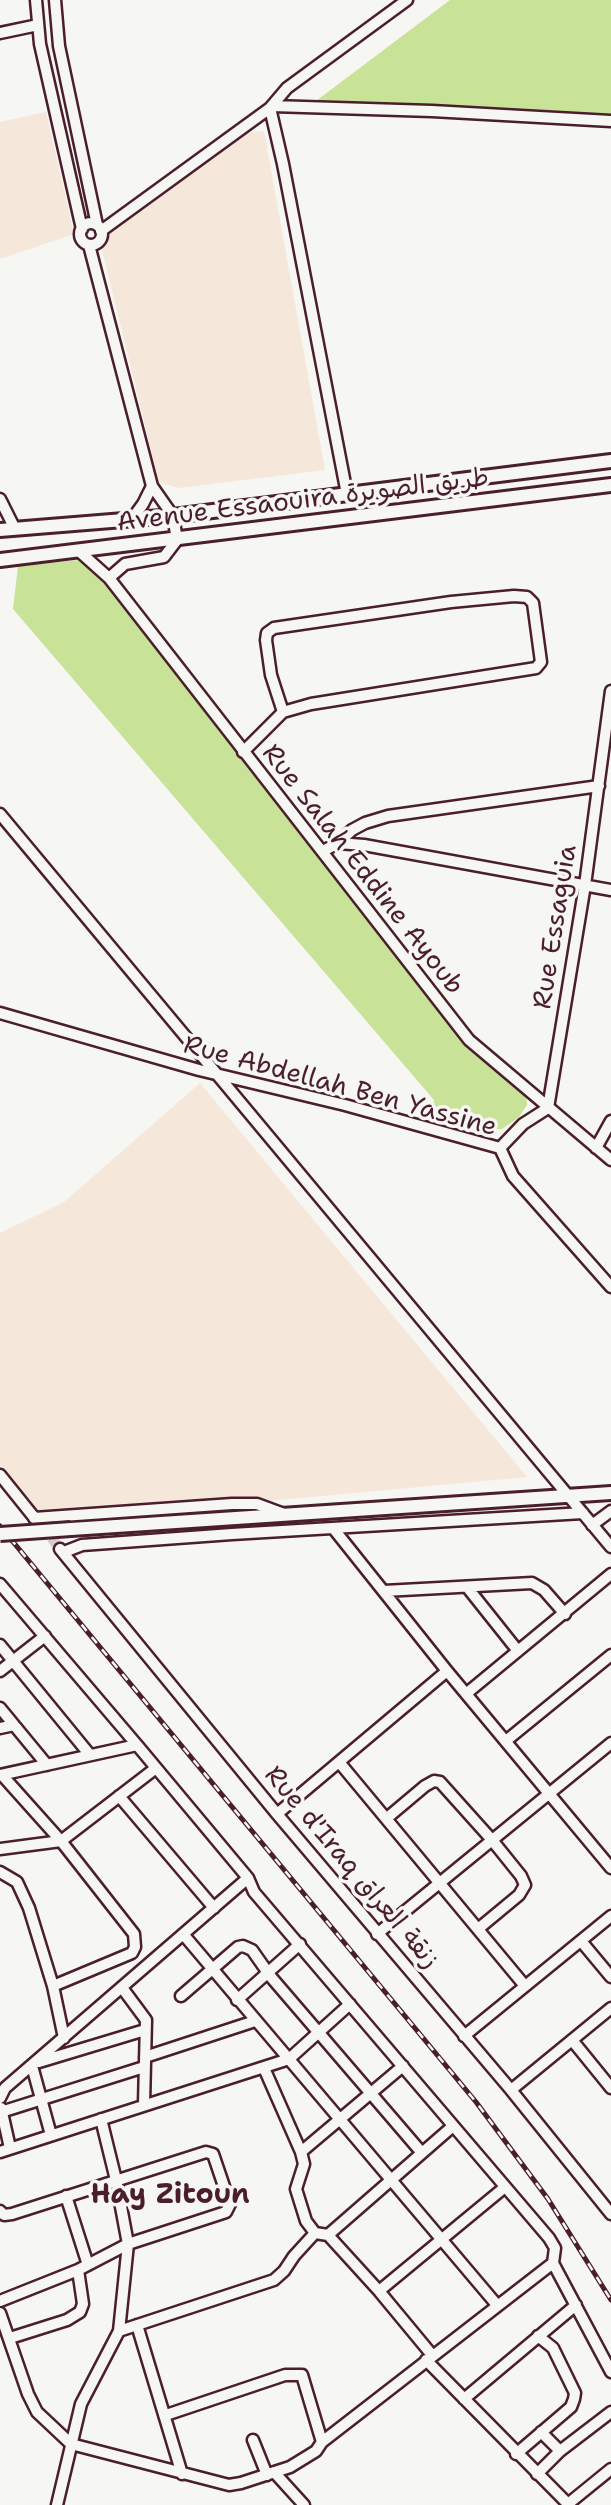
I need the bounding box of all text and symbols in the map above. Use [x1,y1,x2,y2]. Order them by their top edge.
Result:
street label: Avenue Essaouira طريق الصويرة [115,463,491,539]
street label: Rue Salah Eddine Ayoub [255,739,469,1001]
street label: Rue Essaguia [528,843,584,1011]
street label: Rue Abdellah Ben Yassine [180,1030,500,1144]
street label: Rue d'Iraq زنقة العراق [257,1760,445,1976]
district label: Hay Zitoun [90,2179,250,2213]

